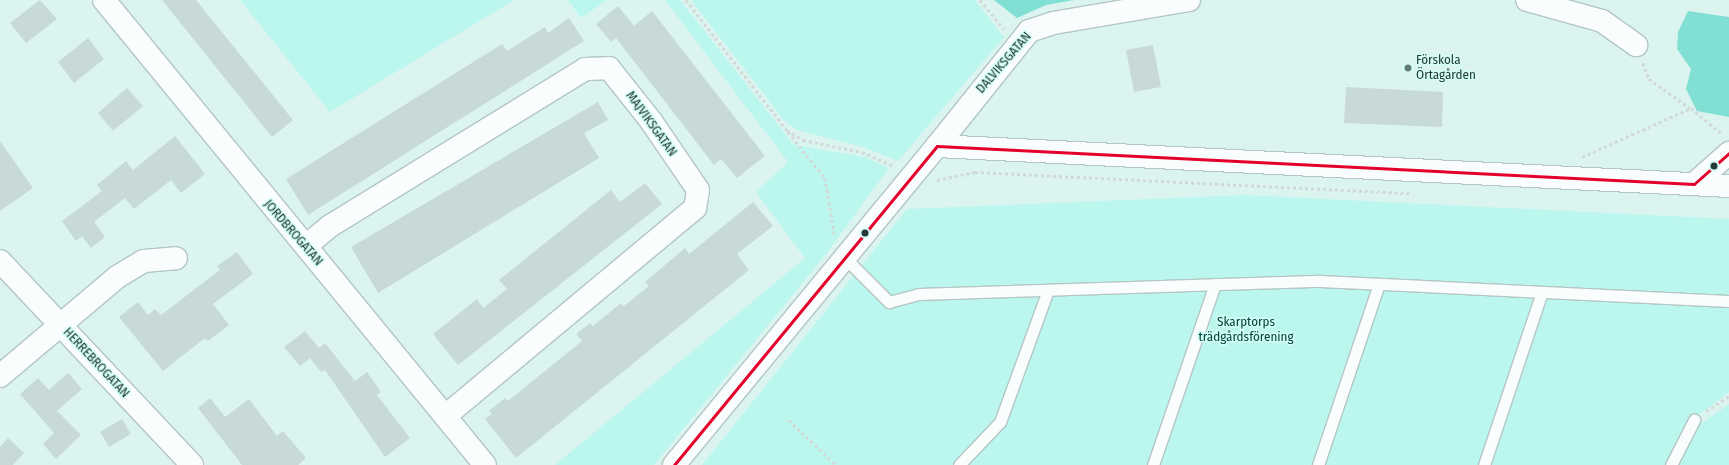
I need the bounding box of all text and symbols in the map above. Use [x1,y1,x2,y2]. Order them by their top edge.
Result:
street label: DALVIKSGATAN [973,29,1035,97]
place label: Förskola Örtagården [1416,53,1476,84]
marker: Förskola Örtagården [1403,63,1413,73]
street label: MAJVIKSGATAN [622,88,680,160]
unlabelled marker [1709,161,1719,171]
street label: JORDBROGATAN [260,197,326,269]
unlabelled marker [860,228,870,238]
park label: Skarptorps trädgårdsförening [1198,315,1294,346]
street label: HERREBROGATAN [60,325,132,401]

